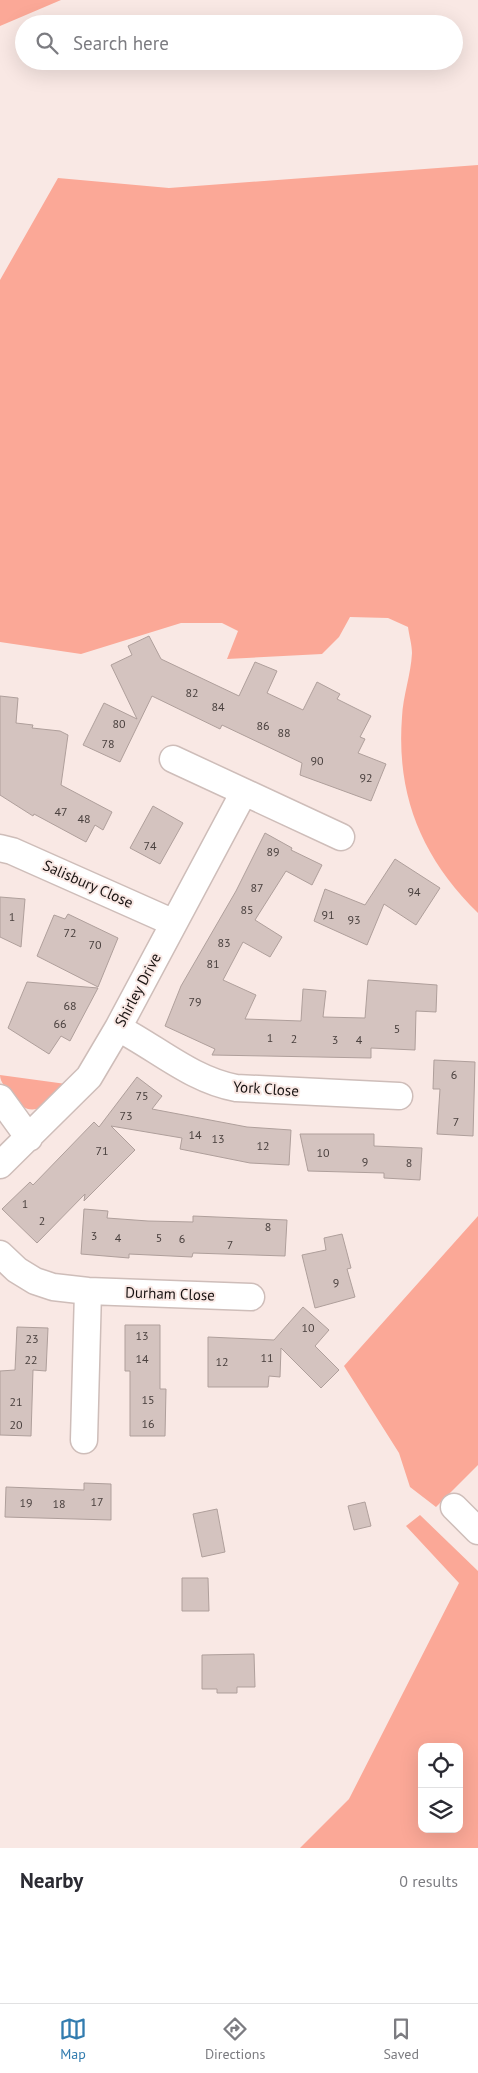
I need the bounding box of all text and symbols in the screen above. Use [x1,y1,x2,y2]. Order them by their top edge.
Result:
search box [15,15,463,70]
icon: search [33,29,61,57]
text: Search here [73,31,169,55]
house number: 82 [185,685,199,700]
house number: 84 [211,699,225,714]
house number: 80 [112,716,126,731]
house number: 86 [256,718,270,733]
house number: 88 [277,725,291,740]
house number: 78 [101,736,115,751]
house number: 90 [310,753,324,768]
house number: 92 [359,770,373,785]
house number: 47 [54,804,68,819]
house number: 48 [77,811,91,826]
house number: 74 [143,838,157,853]
house number: 89 [266,844,280,859]
street label: Salisbury Close [40,855,136,912]
house number: 87 [250,880,264,895]
house number: 94 [407,884,421,899]
house number: 85 [240,902,254,917]
house number: 91 [321,907,335,922]
house number: 1 [9,909,15,924]
house number: 93 [347,912,361,927]
house number: 72 [63,925,77,940]
house number: 83 [217,935,231,950]
house number: 70 [88,937,102,952]
street label: Shirley Drive [110,950,165,1030]
house number: 81 [206,956,220,971]
house number: 79 [188,994,202,1009]
house number: 68 [63,998,77,1013]
house number: 66 [53,1016,67,1031]
house number: 5 [394,1021,400,1036]
house number: 1 [267,1030,273,1045]
house number: 2 [291,1031,297,1046]
house number: 3 [332,1032,338,1047]
house number: 4 [356,1032,363,1047]
house number: 6 [451,1067,457,1082]
street label: York Close [232,1077,300,1100]
house number: 75 [135,1088,149,1103]
house number: 73 [119,1108,133,1123]
house number: 7 [453,1114,459,1129]
house number: 14 [188,1127,202,1142]
house number: 13 [211,1131,225,1146]
house number: 12 [256,1138,270,1153]
house number: 71 [95,1143,109,1158]
house number: 10 [316,1145,330,1160]
house number: 9 [362,1154,368,1169]
house number: 8 [406,1155,412,1170]
house number: 1 [22,1196,28,1211]
house number: 2 [39,1213,45,1228]
house number: 8 [265,1219,271,1234]
house number: 3 [91,1228,97,1243]
house number: 4 [115,1230,122,1245]
house number: 5 [156,1230,162,1245]
house number: 6 [179,1231,185,1246]
house number: 7 [227,1237,233,1252]
house number: 9 [333,1275,339,1290]
street label: Durham Close [125,1282,215,1305]
house number: 10 [301,1320,315,1335]
house number: 13 [135,1328,149,1343]
house number: 23 [25,1331,39,1346]
house number: 11 [260,1350,274,1365]
house number: 14 [135,1351,149,1366]
house number: 22 [24,1352,38,1367]
house number: 12 [215,1354,229,1369]
house number: 15 [141,1392,155,1407]
house number: 21 [9,1394,23,1409]
house number: 16 [141,1416,155,1431]
house number: 20 [9,1417,23,1432]
house number: 17 [90,1494,104,1509]
house number: 19 [19,1495,33,1510]
house number: 18 [52,1496,66,1511]
map controls [418,1743,463,1833]
button: locate [418,1743,463,1788]
button: layers [418,1788,463,1833]
text: Nearby [20,1867,83,1894]
text: 0 results [399,1871,458,1891]
tab: Map [59,2015,87,2063]
tab: Directions [205,2015,265,2063]
tab: Saved [383,2015,419,2063]

